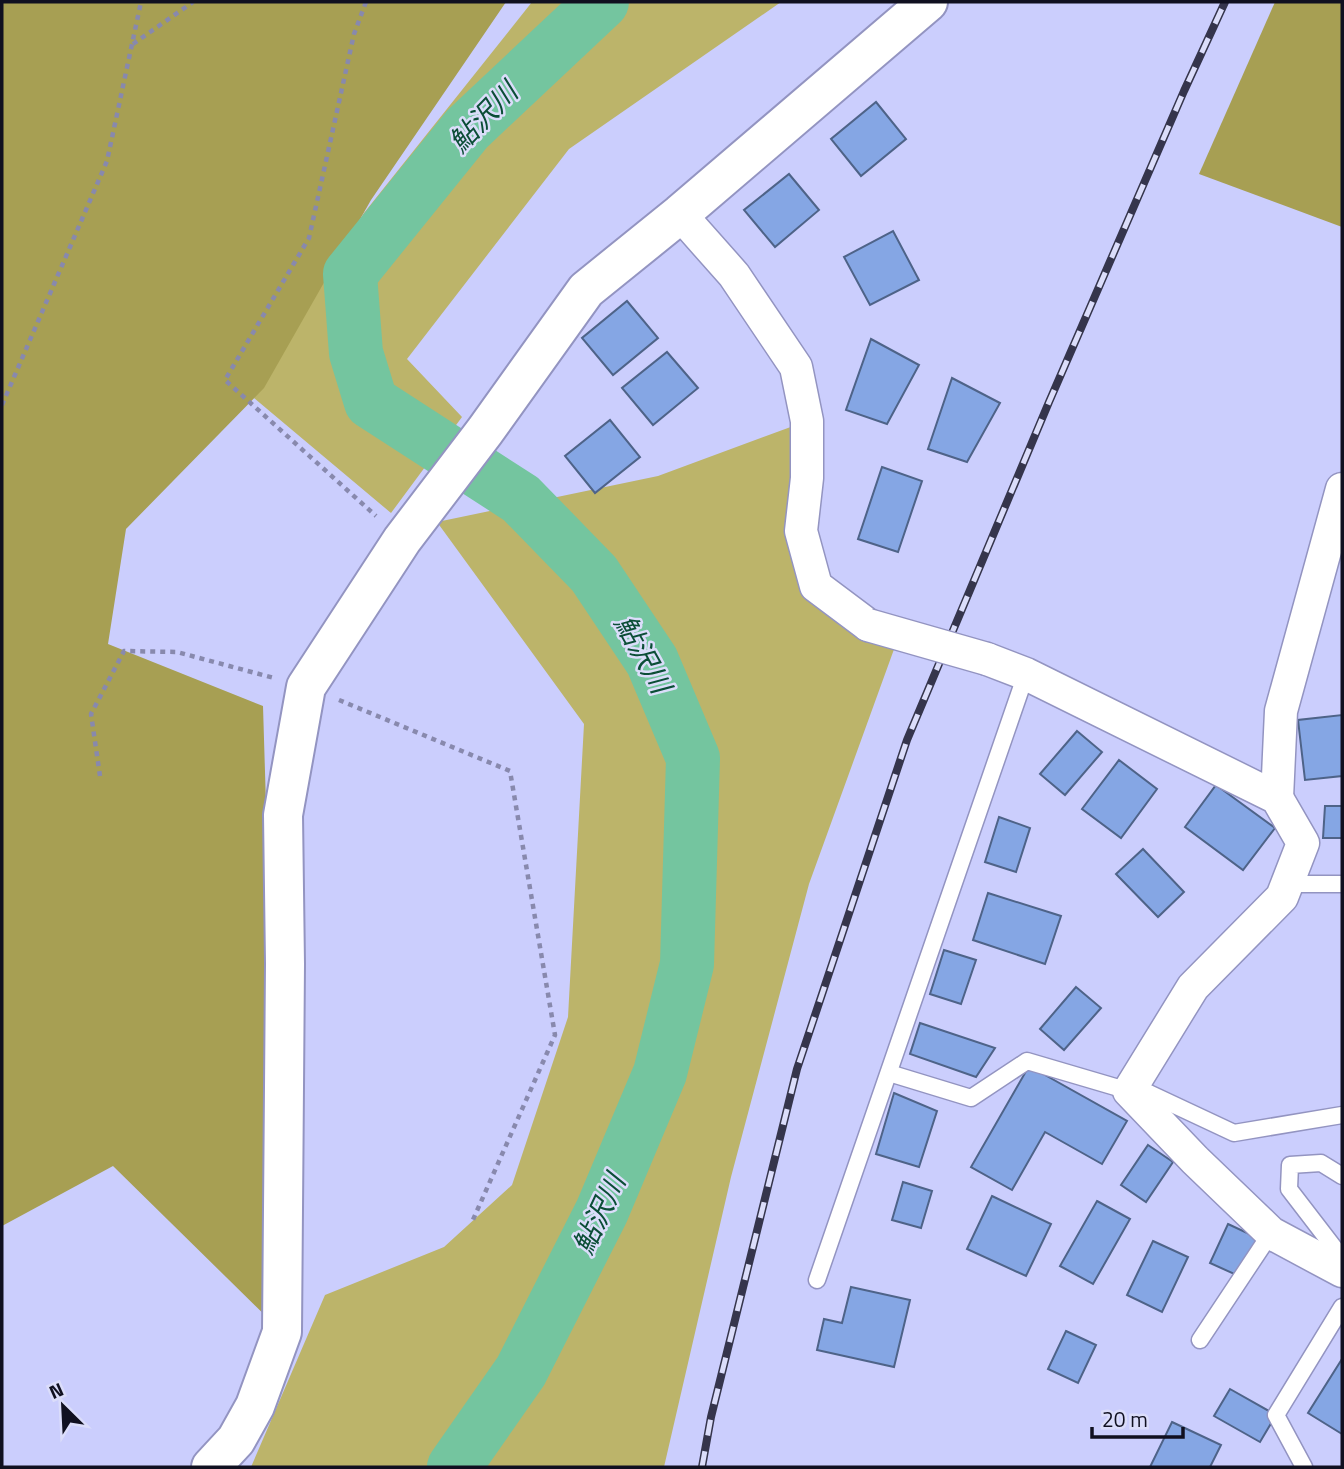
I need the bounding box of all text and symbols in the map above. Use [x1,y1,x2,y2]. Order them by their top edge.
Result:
water label: 鮎沢川 [438,69,529,162]
water label: 鮎沢川 [604,607,684,704]
water label: 鮎沢川 [561,1164,637,1261]
north arrow [28,1371,98,1441]
text: N [44,1374,68,1406]
scale bar [1092,1396,1183,1440]
text: 20 m [1102,1403,1148,1435]

